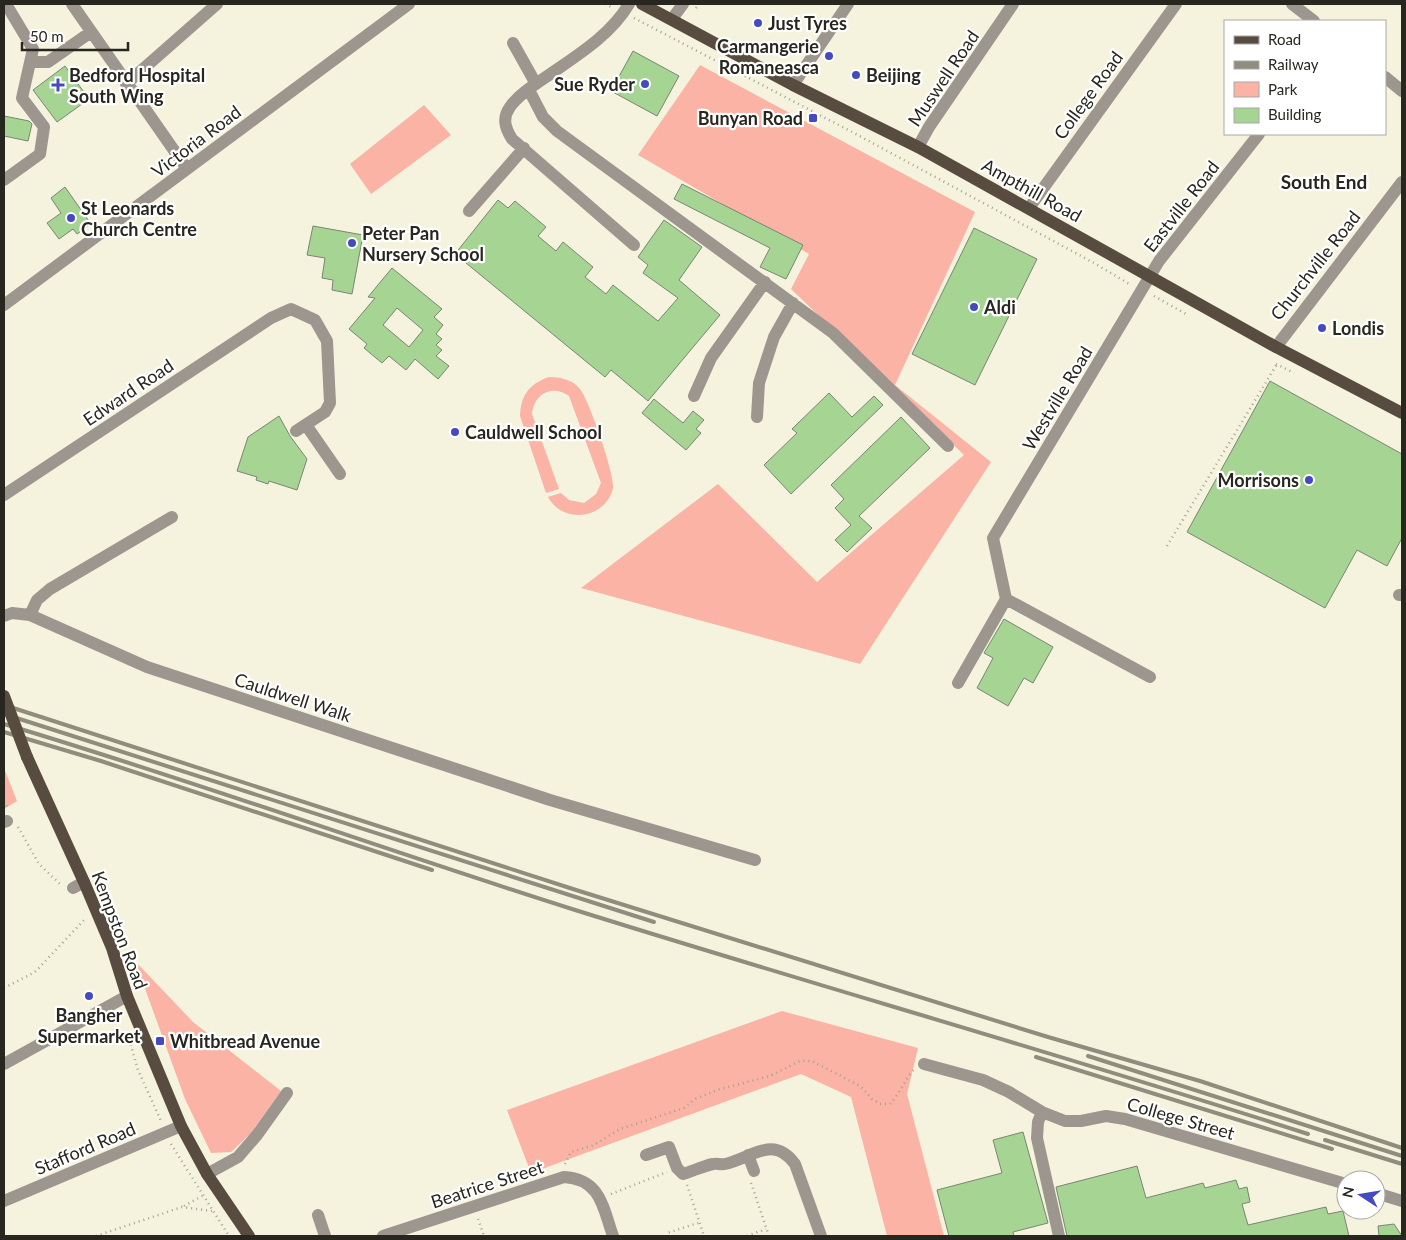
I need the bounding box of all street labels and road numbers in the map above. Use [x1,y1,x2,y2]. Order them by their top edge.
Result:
street label: Muswell Road [903,26,983,130]
street label: College Road [1049,47,1127,143]
street label: Victoria Road [147,100,245,182]
street label: Ampthill Road [978,154,1086,226]
street label: Eastville Road [1139,156,1223,256]
street label: Churchville Road [1265,206,1365,324]
street label: Westville Road [1017,342,1097,454]
street label: Edward Road [79,354,177,430]
street label: Cauldwell Walk [232,668,355,727]
street label: Kempston Road [87,868,153,992]
street label: College Street [1125,1092,1238,1144]
street label: Stafford Road [31,1117,139,1179]
street label: Beatrice Street [428,1155,547,1213]

